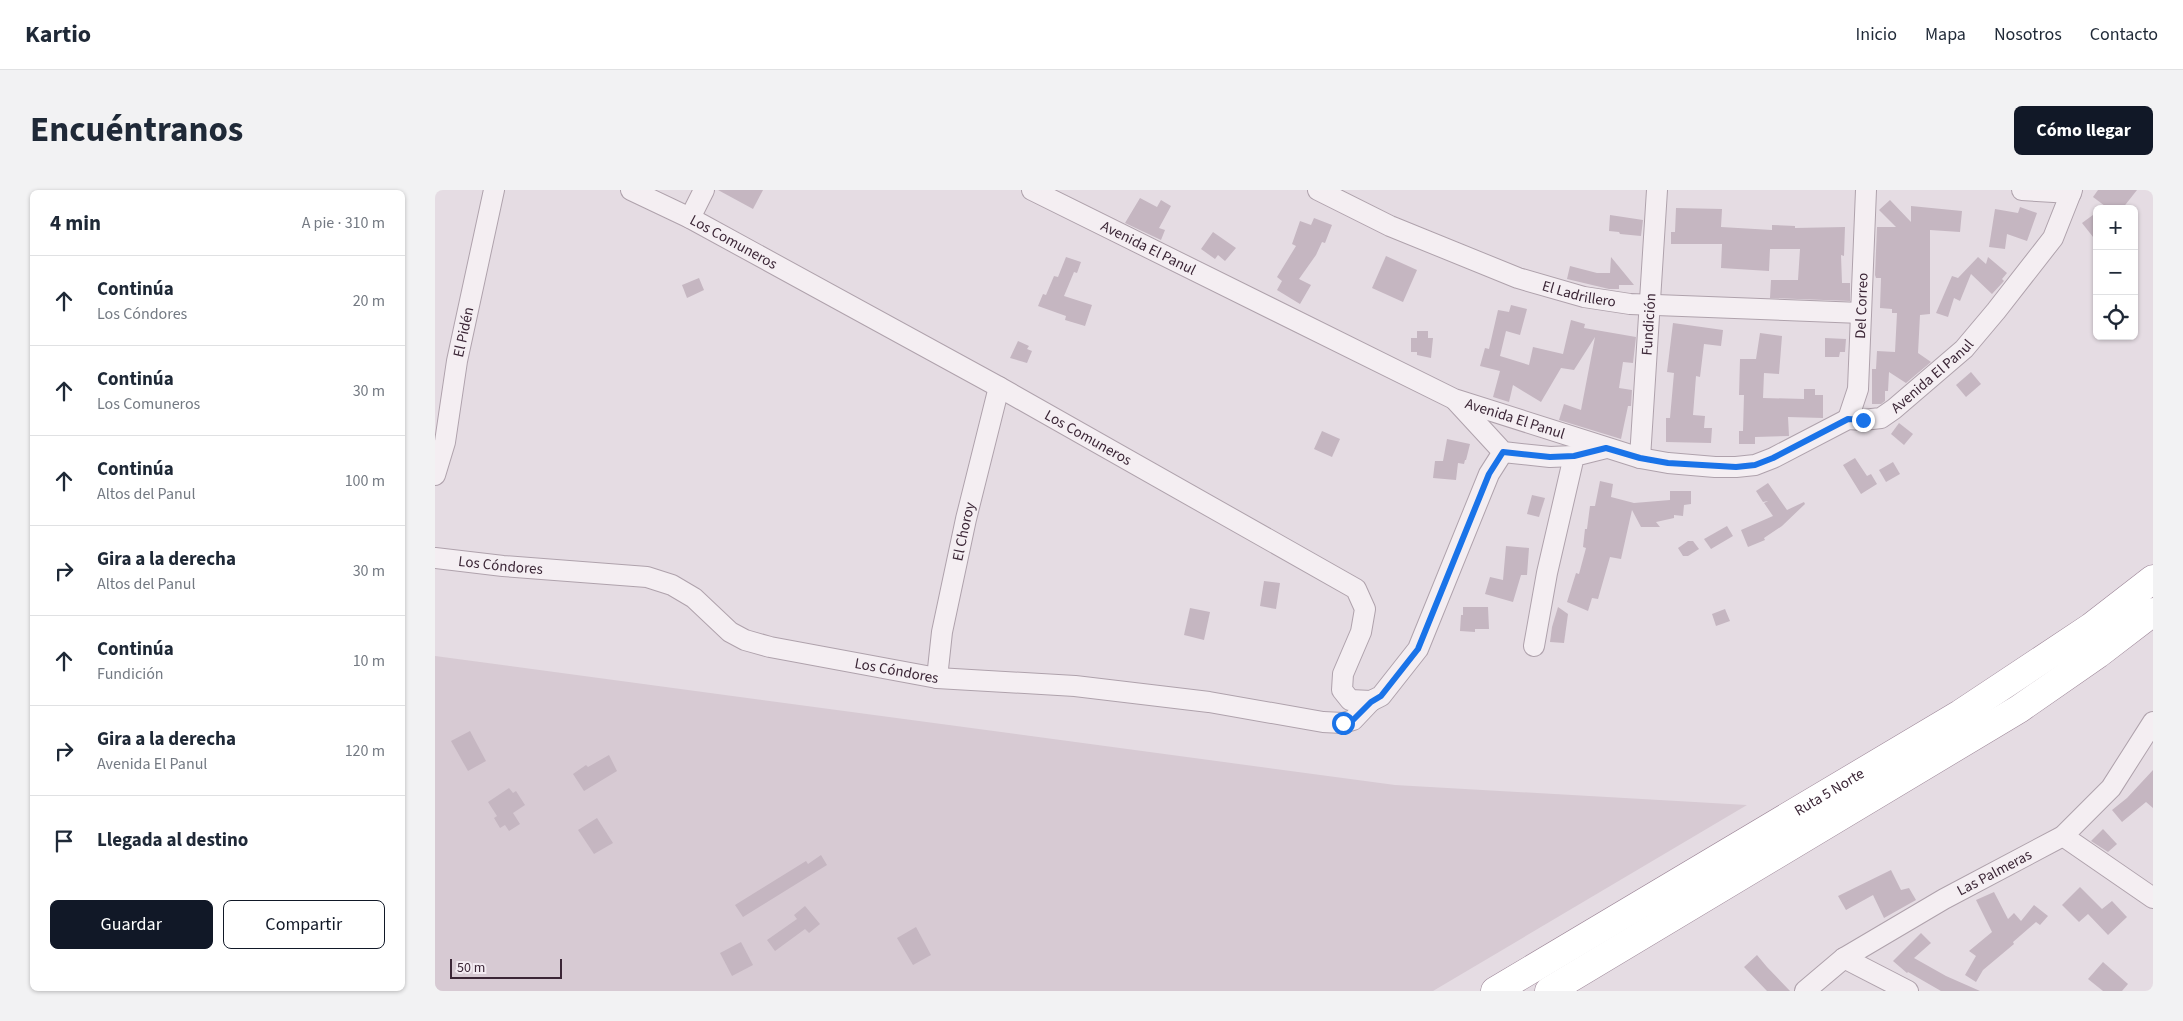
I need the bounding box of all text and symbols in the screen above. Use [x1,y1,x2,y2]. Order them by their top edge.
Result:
text: Kartio [25,17,91,52]
text: Inicio [1856,22,1897,47]
text: Mapa [1925,22,1966,47]
text: Nosotros [1994,22,2062,47]
text: Contacto [2090,22,2158,47]
text: Encuéntranos [30,105,243,155]
button: Cómo llegar [2014,106,2153,155]
map controls [2093,205,2138,340]
button: + [2093,205,2138,250]
text: 4 min [50,208,101,238]
street label: Los Comuneros [686,209,781,274]
text: A pie · 310 m [302,212,385,234]
street label: Avenida El Panul [1097,215,1200,280]
button: − [2093,250,2138,295]
street label: Del Correo [1850,272,1873,339]
street label: El Ladrillero [1540,275,1617,312]
text: Continúa [97,276,174,303]
icon: ahead [50,287,78,315]
text: 20 m [353,290,385,312]
street label: Fundición [1636,292,1661,356]
button: locate [2093,295,2138,340]
text: Los Cóndores [97,303,187,325]
street label: El Pidén [448,305,479,359]
street label: Avenida El Panul [1886,334,1979,418]
text: Continúa [97,366,174,393]
icon: ahead [50,377,78,405]
text: 30 m [353,380,385,402]
text: Los Comuneros [97,393,200,415]
street label: Avenida El Panul [1462,393,1568,444]
street label: Los Comuneros [1041,404,1136,471]
route end [1852,409,1875,432]
text: Continúa [97,456,174,483]
icon: ahead [50,467,78,495]
text: 100 m [345,470,385,492]
text: Altos del Panul [97,483,196,505]
street label: El Choroy [947,500,980,563]
text: Gira a la derecha [97,546,236,573]
street label: Los Cóndores [457,550,544,580]
icon: right [50,557,78,585]
text: 30 m [353,560,385,582]
text: Altos del Panul [97,573,196,595]
text: Continúa [97,636,174,663]
icon: ahead [50,647,78,675]
text: 10 m [353,650,385,672]
street label: Los Cóndores [853,652,940,689]
text: Fundición [97,663,164,685]
route start [1332,712,1355,735]
text: Gira a la derecha [97,726,236,753]
icon: right [50,737,78,765]
text: 120 m [345,740,385,762]
text: Avenida El Panul [97,753,207,775]
street label: Ruta 5 Norte [1790,763,1868,821]
icon: arrive [50,827,78,855]
text: Llegada al destino [97,827,248,854]
street label: Las Palmeras [1953,844,2035,901]
button: Guardar [50,900,213,949]
button: Compartir [223,900,385,949]
scale bar [450,956,563,979]
text: 50 m [457,958,485,978]

